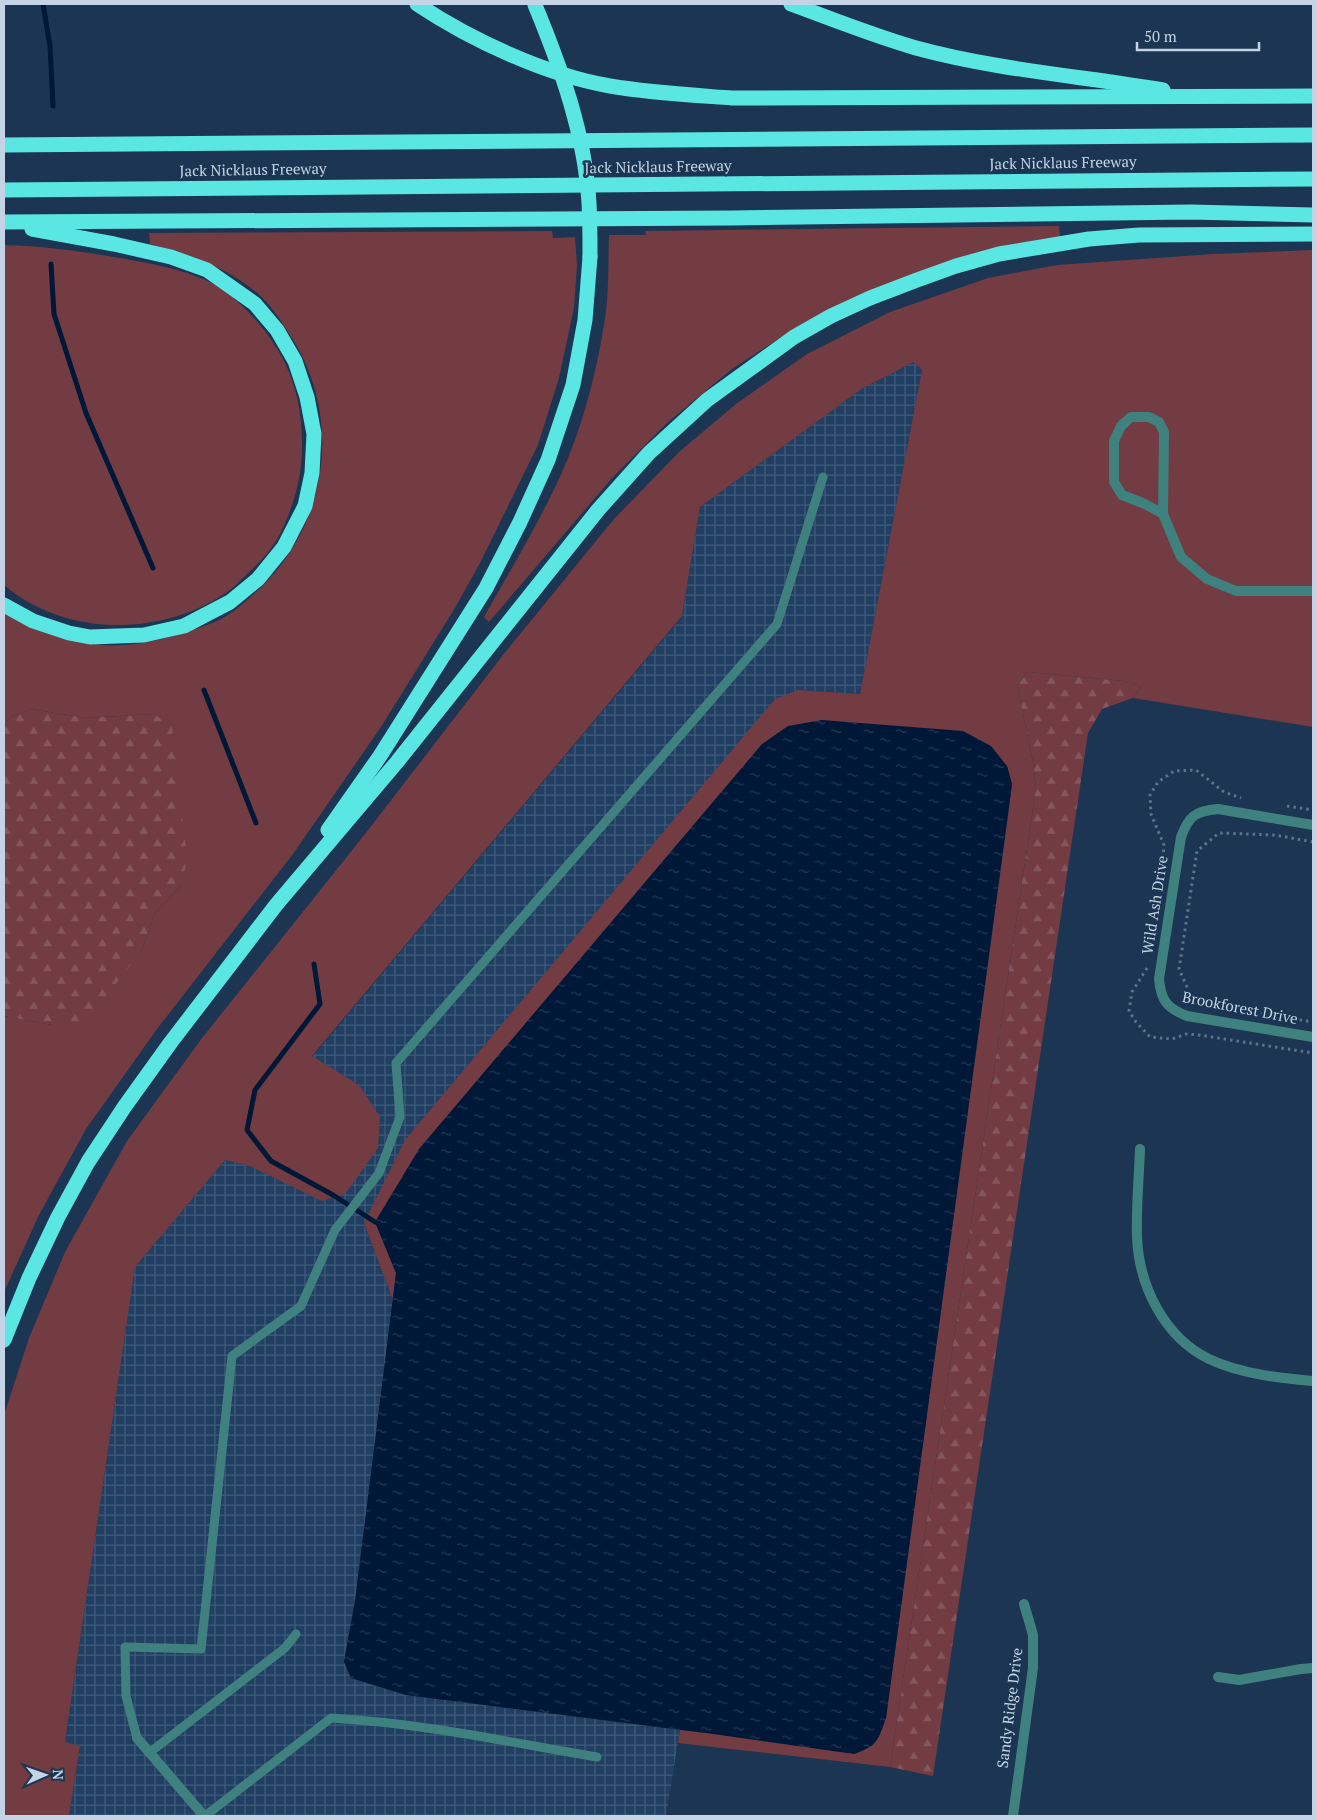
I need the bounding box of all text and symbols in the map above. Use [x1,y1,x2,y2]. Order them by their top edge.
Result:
scale bar [1137,20,1260,52]
text: 50 m [1144,26,1177,46]
street label: Jack Nicklaus Freeway [989,151,1137,173]
street label: Jack Nicklaus Freeway [584,155,732,177]
street label: Jack Nicklaus Freeway [179,158,327,180]
street label: Wild Ash Drive [1136,854,1172,956]
street label: Brookforest Drive [1181,986,1300,1028]
street label: Sandy Ridge Drive [992,1646,1026,1769]
north arrow [20,1750,70,1800]
text: N [49,1769,68,1781]

